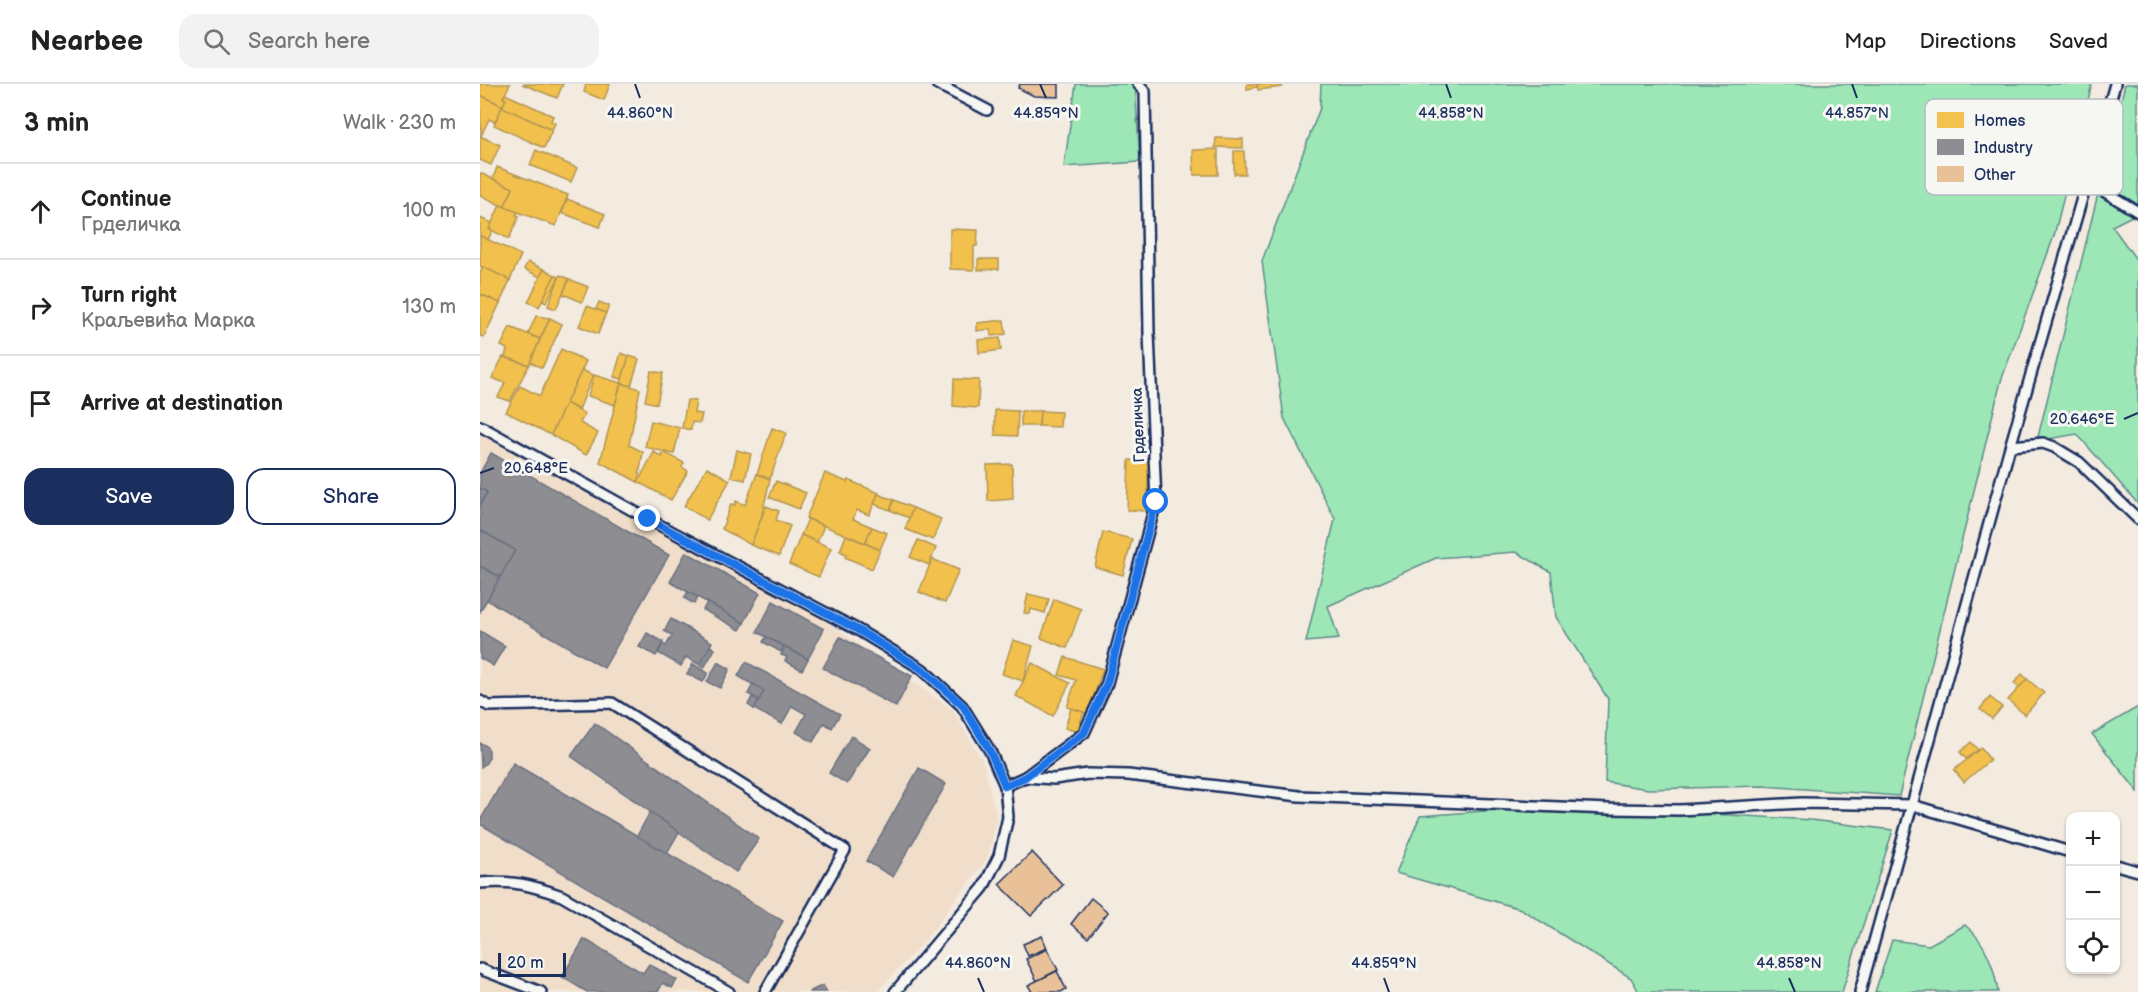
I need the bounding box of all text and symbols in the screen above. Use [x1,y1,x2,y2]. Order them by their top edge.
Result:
search box [179,14,599,68]
text: Nearbee [30,25,143,58]
icon: search [200,25,233,58]
text: Search here [248,28,370,55]
text: Map [1844,29,1887,54]
text: Directions [1920,29,2016,54]
text: Saved [2049,29,2108,54]
legend [1925,99,2123,195]
text: 44.860°N [607,104,673,123]
text: 44.859°N [1013,104,1079,123]
text: 44.858°N [1418,104,1484,123]
text: 44.857°N [1825,104,1889,123]
text: 3 min [24,108,89,139]
text: Walk · 230 m [343,111,456,135]
text: Homes [1974,112,2026,131]
text: Industry [1974,139,2033,158]
text: Other [1974,166,2015,185]
text: Continue [81,186,171,213]
icon: ahead [24,195,57,228]
text: 100 m [403,199,456,223]
text: Грделичка [81,213,181,237]
text: Turn right [81,282,177,309]
icon: right [24,291,57,324]
text: 130 m [402,295,456,319]
text: Краљевића Марка [81,309,255,333]
icon: arrive [24,387,57,420]
street label: Грделичка [1128,387,1149,463]
text: Arrive at destination [81,390,283,417]
text: 20.646°E [2050,410,2114,429]
text: 20.648°E [504,459,568,478]
button: Save [24,468,234,525]
button: Share [246,468,456,525]
route start [1142,488,1168,514]
route end [634,505,660,531]
map controls [2066,812,2120,974]
button: + [2066,812,2120,866]
button: − [2066,866,2120,920]
button: locate [2066,920,2120,974]
scale bar [498,950,566,978]
text: 20 m [507,954,543,973]
text: 44.860°N [945,954,1011,973]
text: 44.859°N [1351,954,1417,973]
text: 44.858°N [1756,954,1822,973]

